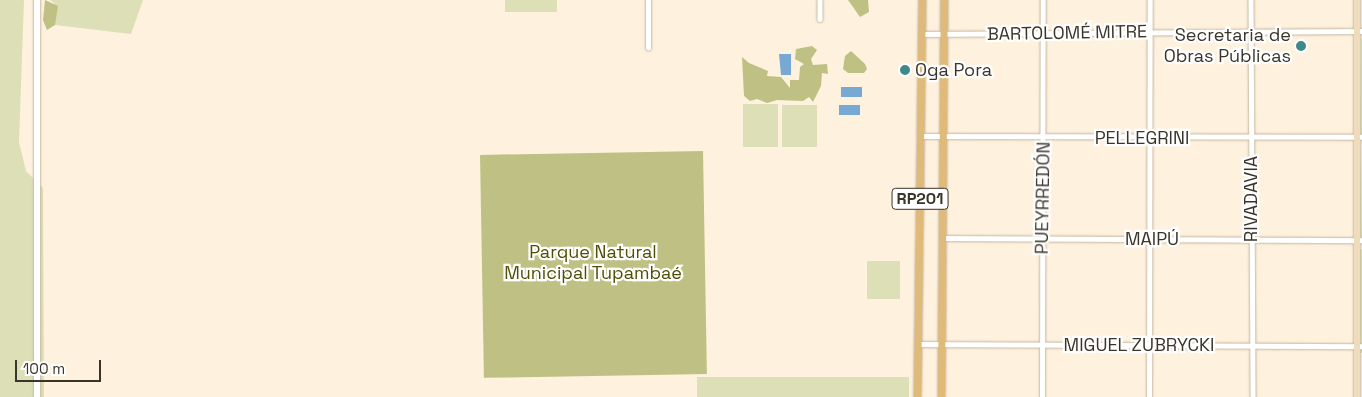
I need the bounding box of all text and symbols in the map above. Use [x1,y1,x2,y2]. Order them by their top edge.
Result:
street label: BARTOLOMÉ MITRE [987,21,1147,45]
place label: Secretaria de Obras Públicas [1164,25,1291,68]
marker: Secretaria de Obras Públicas [1295,40,1307,52]
place label: Oga Pora [915,59,992,81]
marker: Oga Pora [899,64,911,76]
street label: PELLEGRINI [1095,127,1189,149]
street label: PUEYRREDÓN [1031,141,1055,255]
street label: RIVADAVIA [1240,156,1262,242]
road number: RP201 [891,185,949,212]
street label: MAIPÚ [1125,228,1179,250]
park label: Parque Natural Municipal Tupambaé [504,242,682,284]
street label: MIGUEL ZUBRYCKI [1063,334,1215,356]
scale bar [18,350,104,382]
text: 100 m [23,359,65,378]

